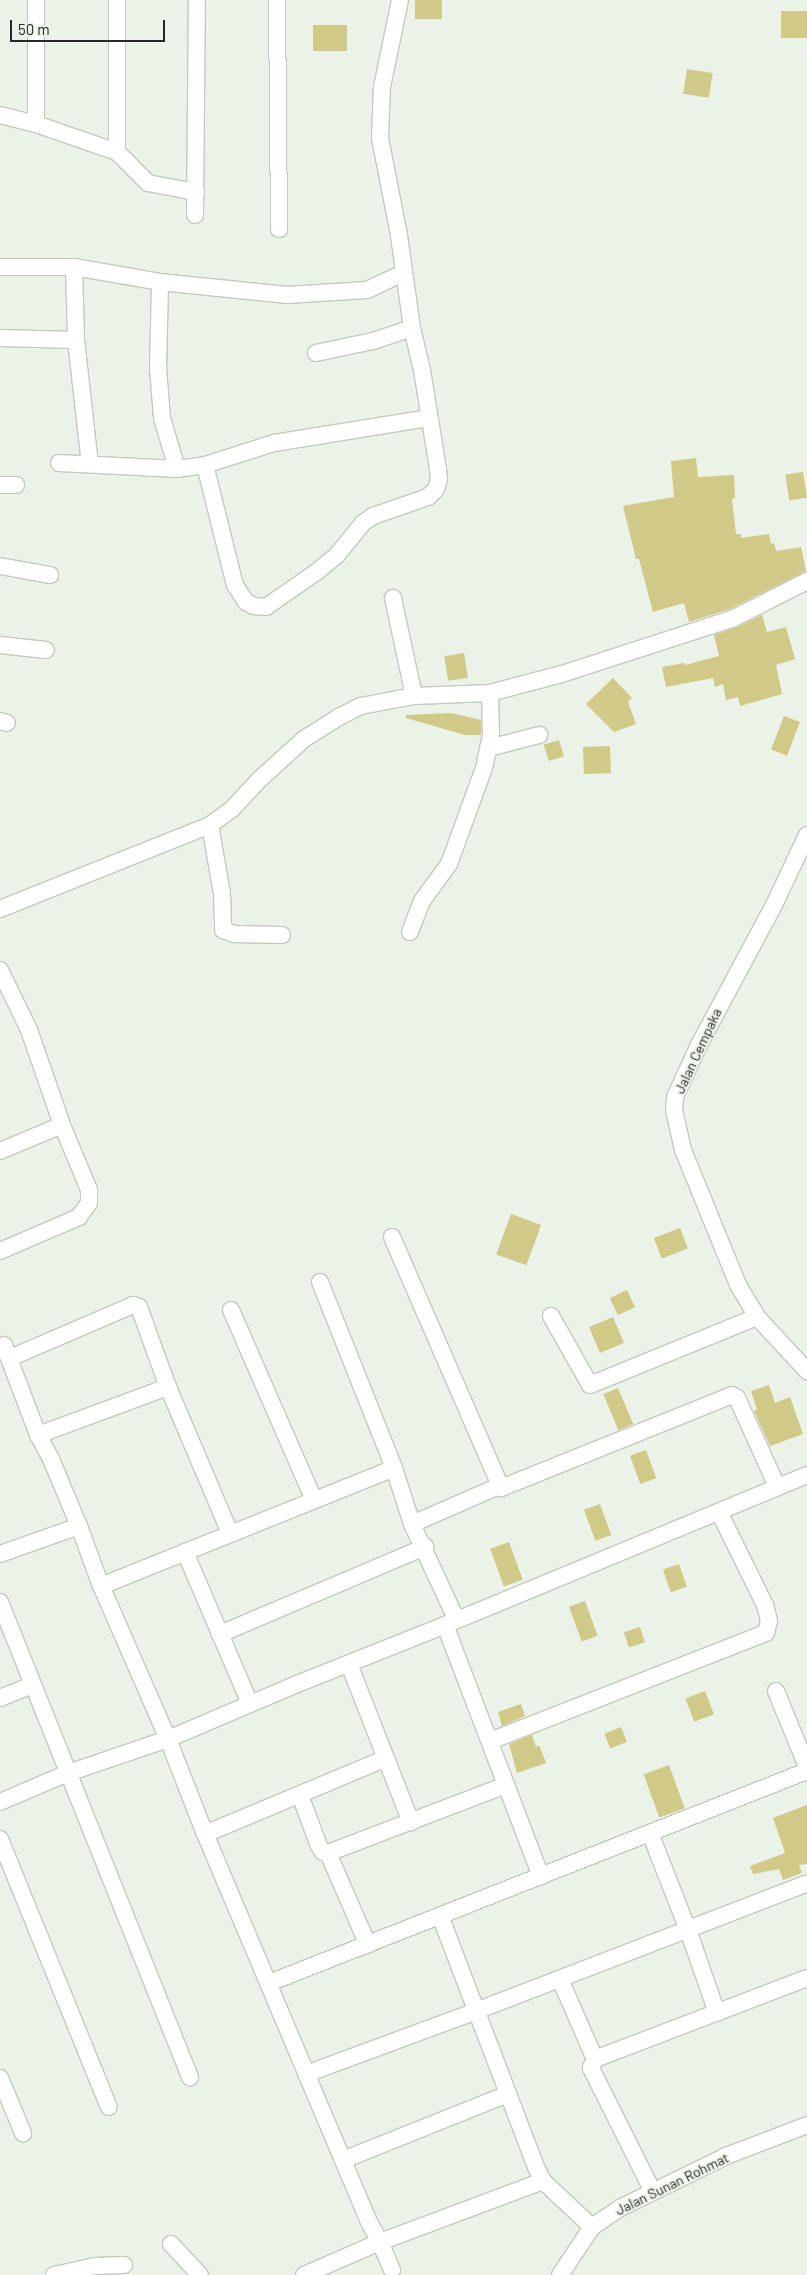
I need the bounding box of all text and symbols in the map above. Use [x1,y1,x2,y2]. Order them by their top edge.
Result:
scale bar [12,10,168,42]
text: 50 m [18,20,50,38]
street label: Jalan Cempaka [671,1006,725,1096]
street label: Jalan Sunan Rohmat [613,2149,731,2219]

